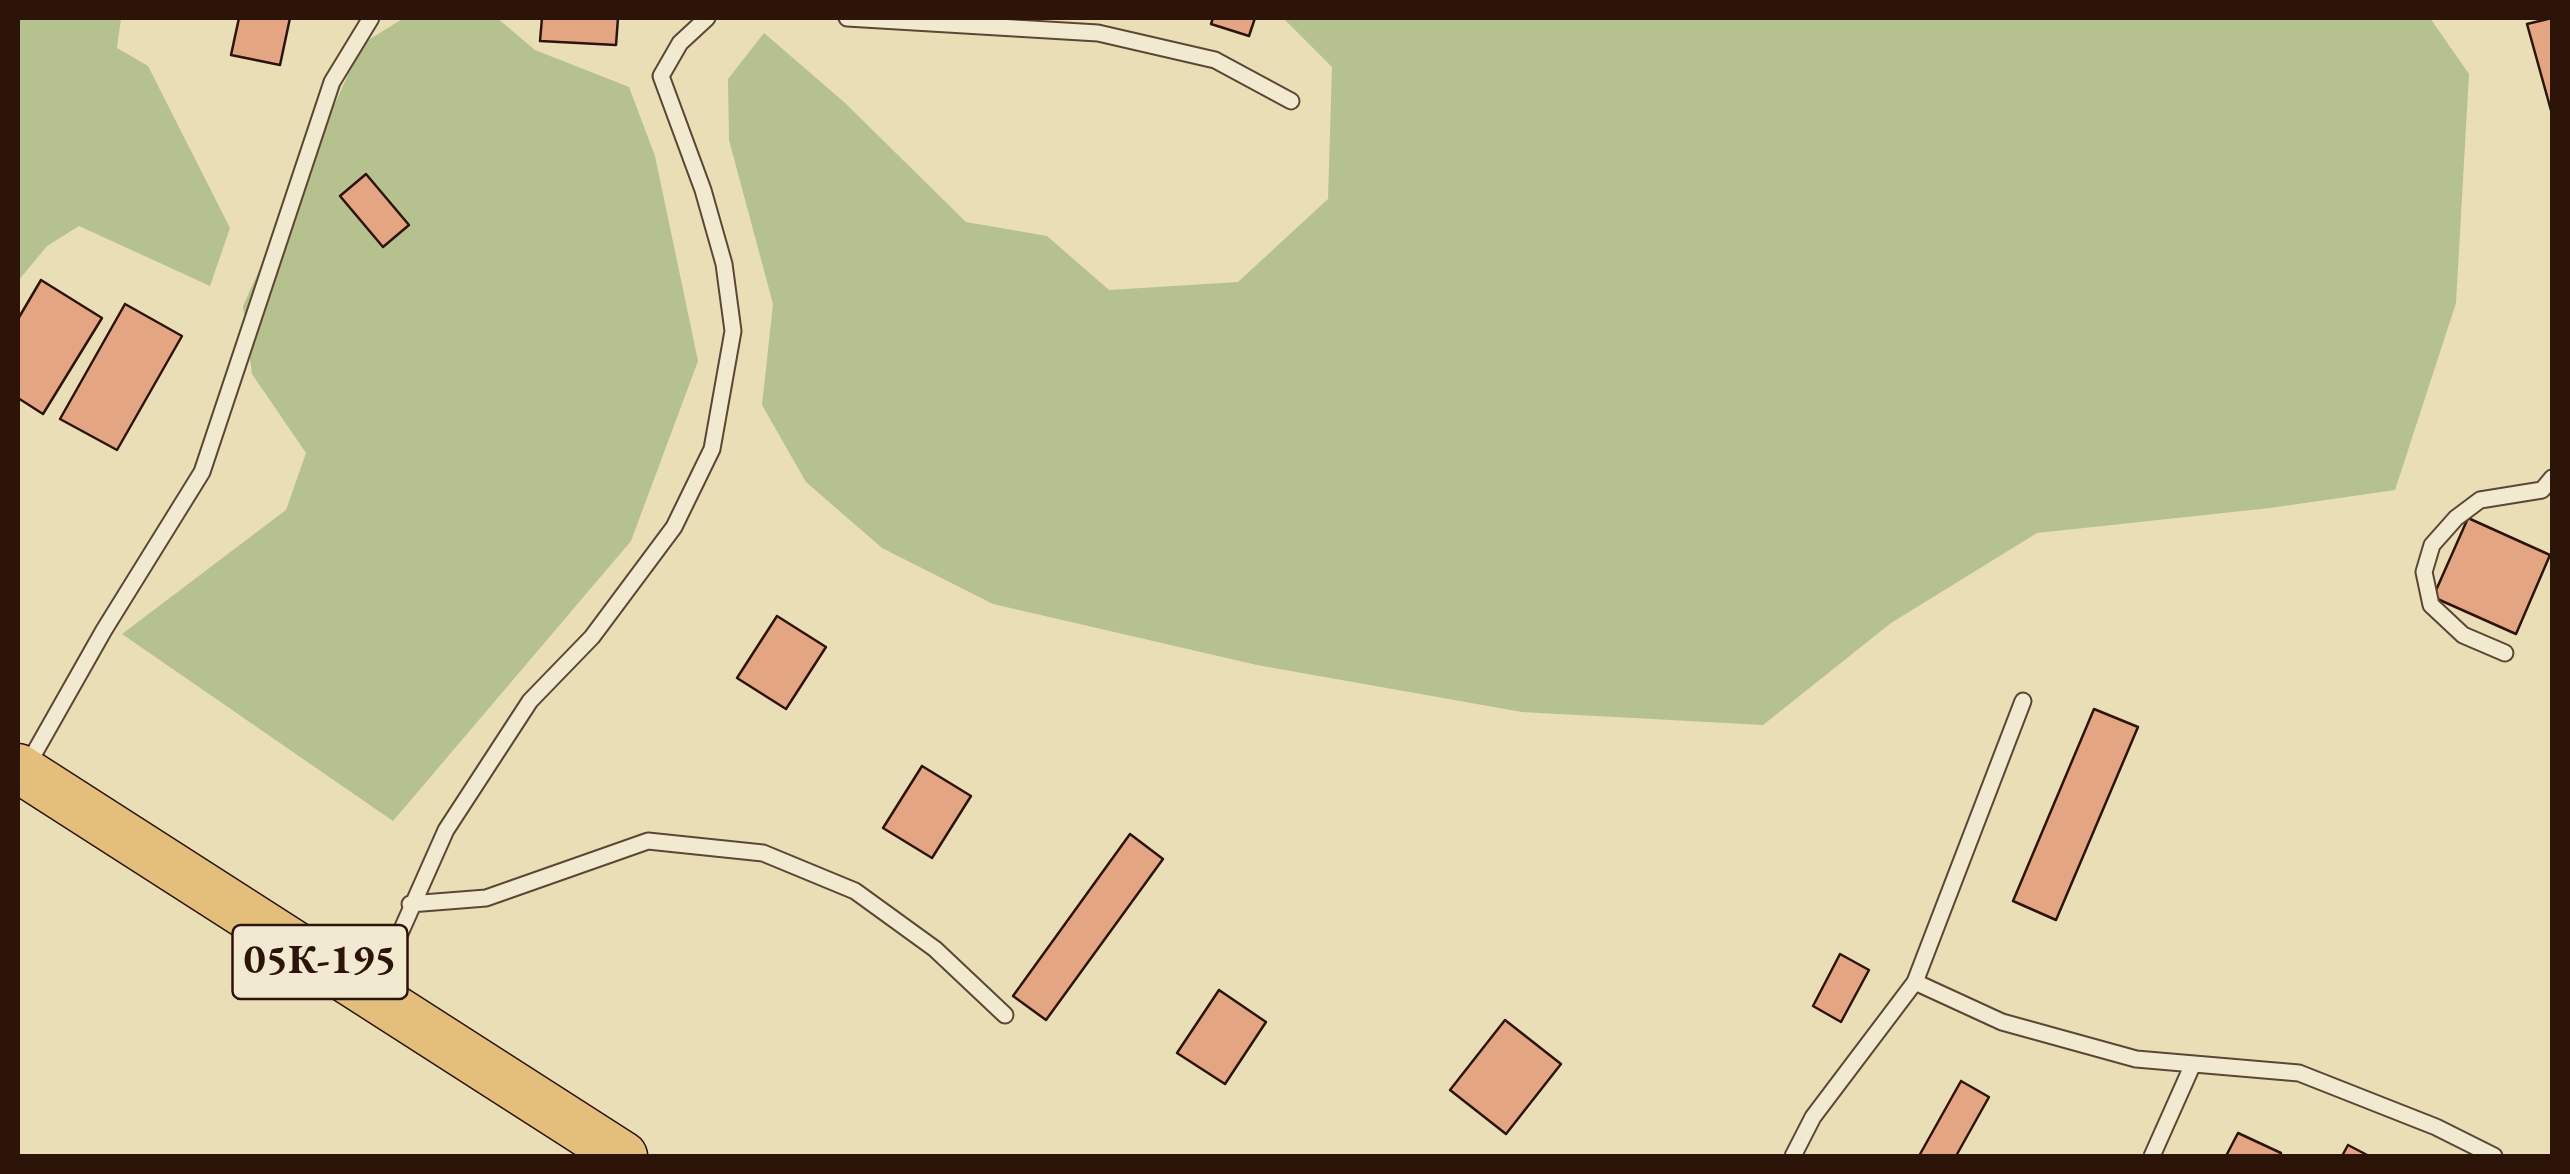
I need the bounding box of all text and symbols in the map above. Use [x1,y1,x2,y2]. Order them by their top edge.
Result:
road number: 05К-195 [232,925,408,999]

